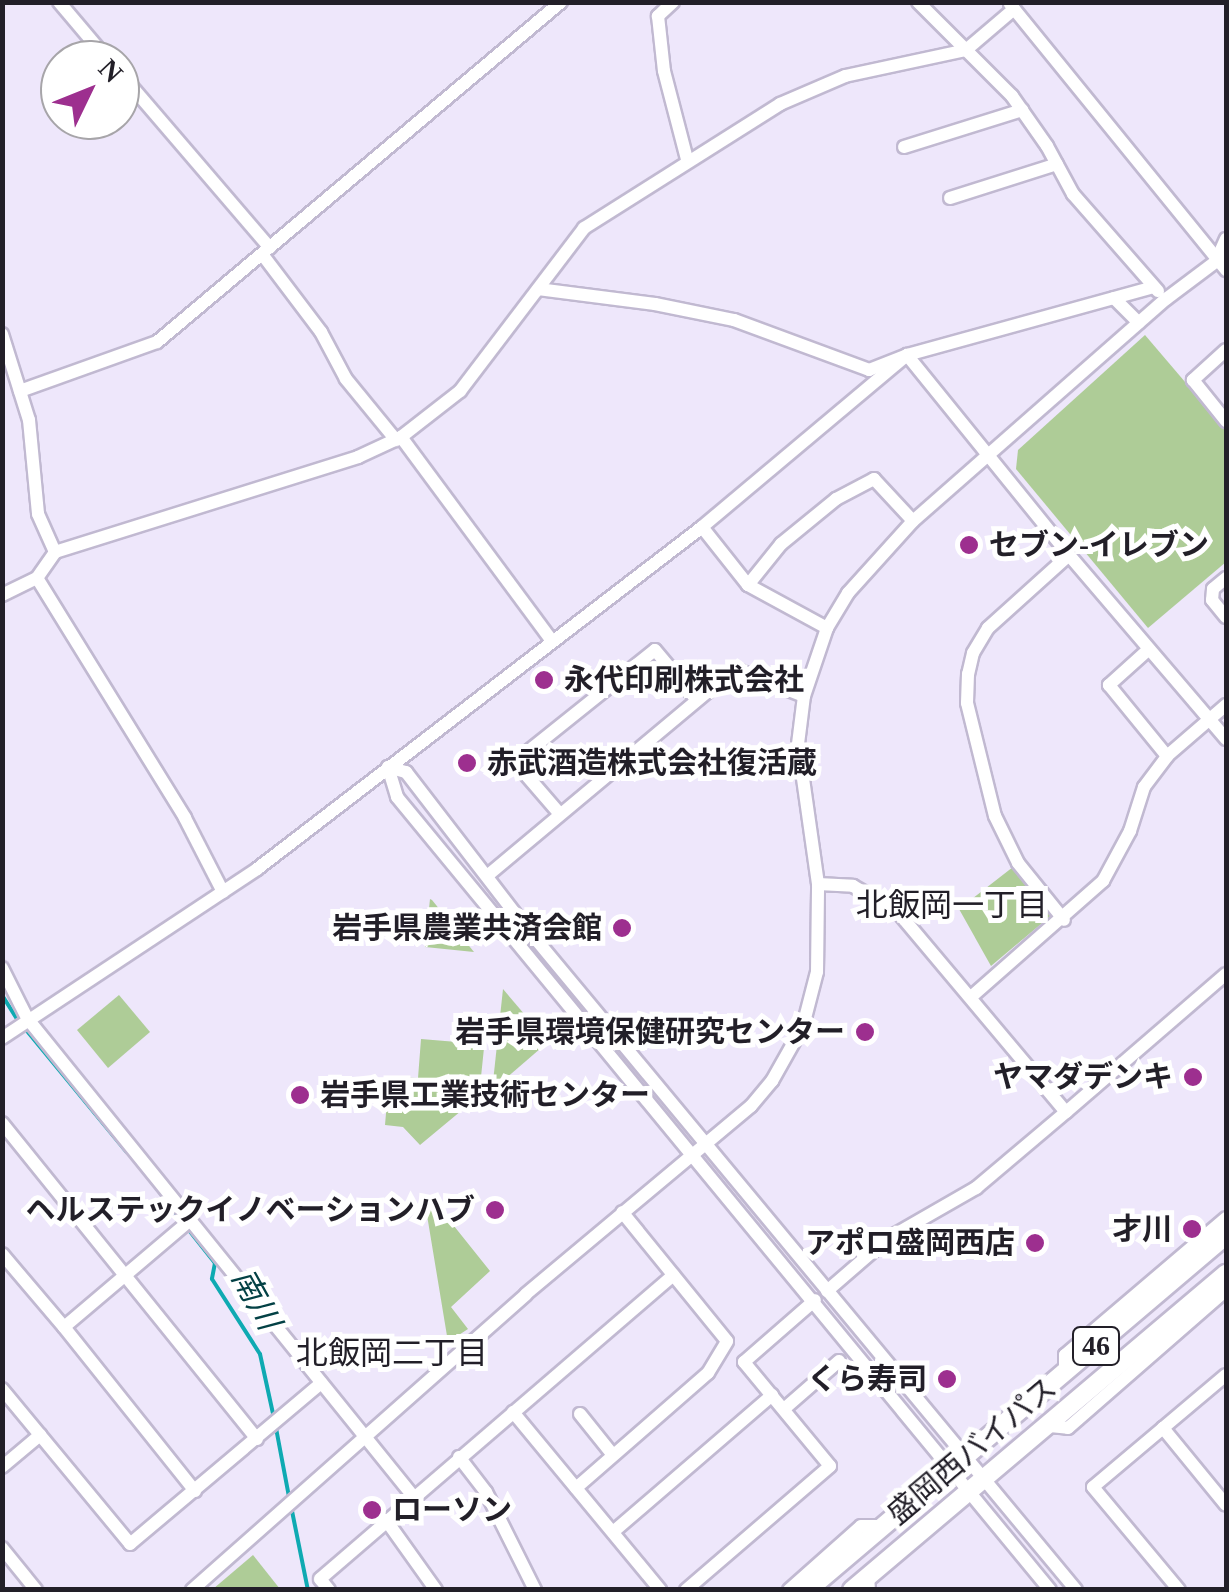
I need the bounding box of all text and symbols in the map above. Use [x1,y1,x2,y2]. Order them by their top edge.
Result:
north arrow [40,40,140,140]
text: N [93,53,129,89]
place label: セブン-イレブン [989,527,1209,563]
marker: セブン-イレブン [958,534,980,556]
place label: 永代印刷株式会社 [564,662,804,698]
marker: 永代印刷株式会社 [533,669,555,691]
place label: 赤武酒造株式会社復活蔵 [487,745,817,781]
marker: 赤武酒造株式会社復活蔵 [456,752,478,774]
district label: 北飯岡一丁目 [856,886,1048,924]
place label: 岩手県農業共済会館 [332,910,602,946]
marker: 岩手県農業共済会館 [611,917,633,939]
place label: 岩手県環境保健研究センター [455,1014,845,1050]
marker: 岩手県環境保健研究センター [854,1021,876,1043]
place label: ヤマダデンキ [993,1059,1173,1095]
marker: ヤマダデンキ [1182,1066,1204,1088]
place label: 岩手県工業技術センター [320,1077,650,1113]
marker: 岩手県工業技術センター [289,1084,311,1106]
place label: ヘルステックイノベーションハブ [25,1192,475,1228]
marker: ヘルステックイノベーションハブ [484,1199,506,1221]
place label: 才川 [1112,1211,1172,1247]
marker: 才川 [1181,1218,1203,1240]
place label: アポロ盛岡西店 [805,1225,1015,1261]
marker: アポロ盛岡西店 [1024,1232,1046,1254]
water label: 南川 [224,1262,288,1336]
road number: 46 [1071,1323,1121,1369]
district label: 北飯岡二丁目 [296,1334,488,1372]
place label: くら寿司 [807,1361,927,1397]
marker: くら寿司 [936,1368,958,1390]
street label: 盛岡西バイパス [880,1370,1064,1532]
place label: ローソン [392,1492,512,1528]
marker: ローソン [361,1499,383,1521]

